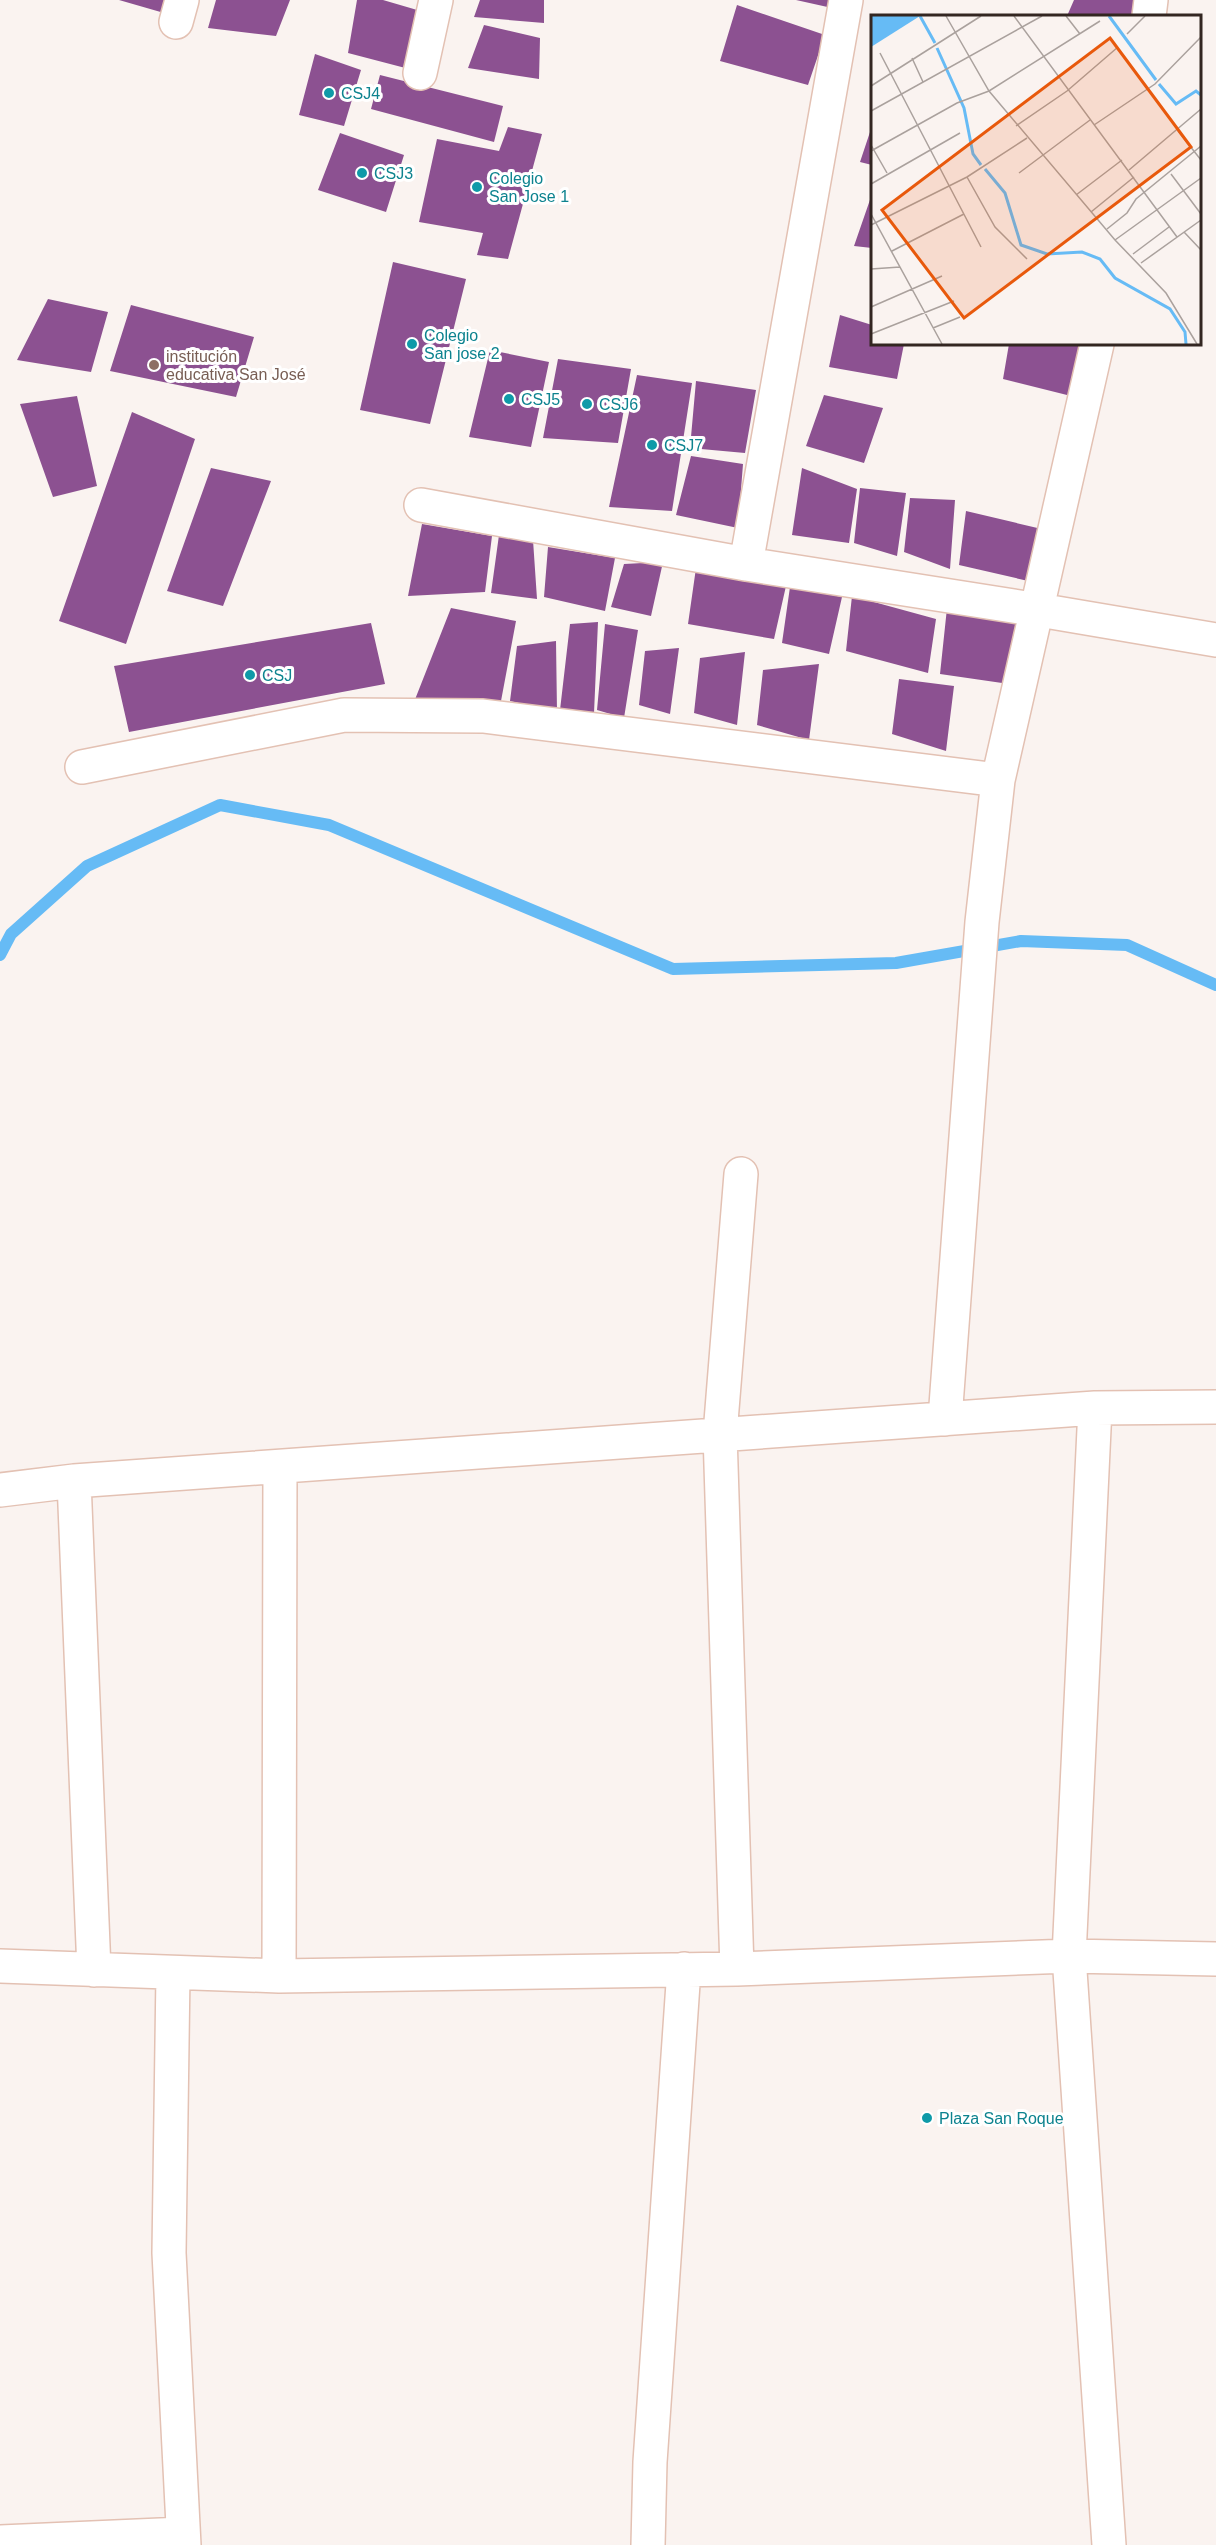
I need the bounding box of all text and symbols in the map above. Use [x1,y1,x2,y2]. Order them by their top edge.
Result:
inset map [871,15,1201,345]
place label: CSJ4 [341,85,380,102]
marker: CSJ4 [322,86,336,100]
place label: CSJ3 [374,165,413,182]
marker: CSJ3 [355,166,369,180]
place label: Colegio San Jose 1 [489,170,569,205]
marker: Colegio San Jose 1 [470,180,484,194]
place label: Colegio San jose 2 [424,327,500,362]
marker: Colegio San jose 2 [405,337,419,351]
place label: institución educativa San José [166,348,306,383]
marker: institución educativa San José [147,358,161,372]
place label: CSJ5 [521,391,560,408]
marker: CSJ5 [502,392,516,406]
place label: CSJ6 [599,396,638,413]
marker: CSJ6 [580,397,594,411]
place label: CSJ7 [664,437,703,454]
marker: CSJ7 [645,438,659,452]
place label: CSJ [262,667,292,684]
marker: CSJ [243,668,257,682]
place label: Plaza San Roque [939,2110,1064,2127]
marker: Plaza San Roque [920,2111,934,2125]

